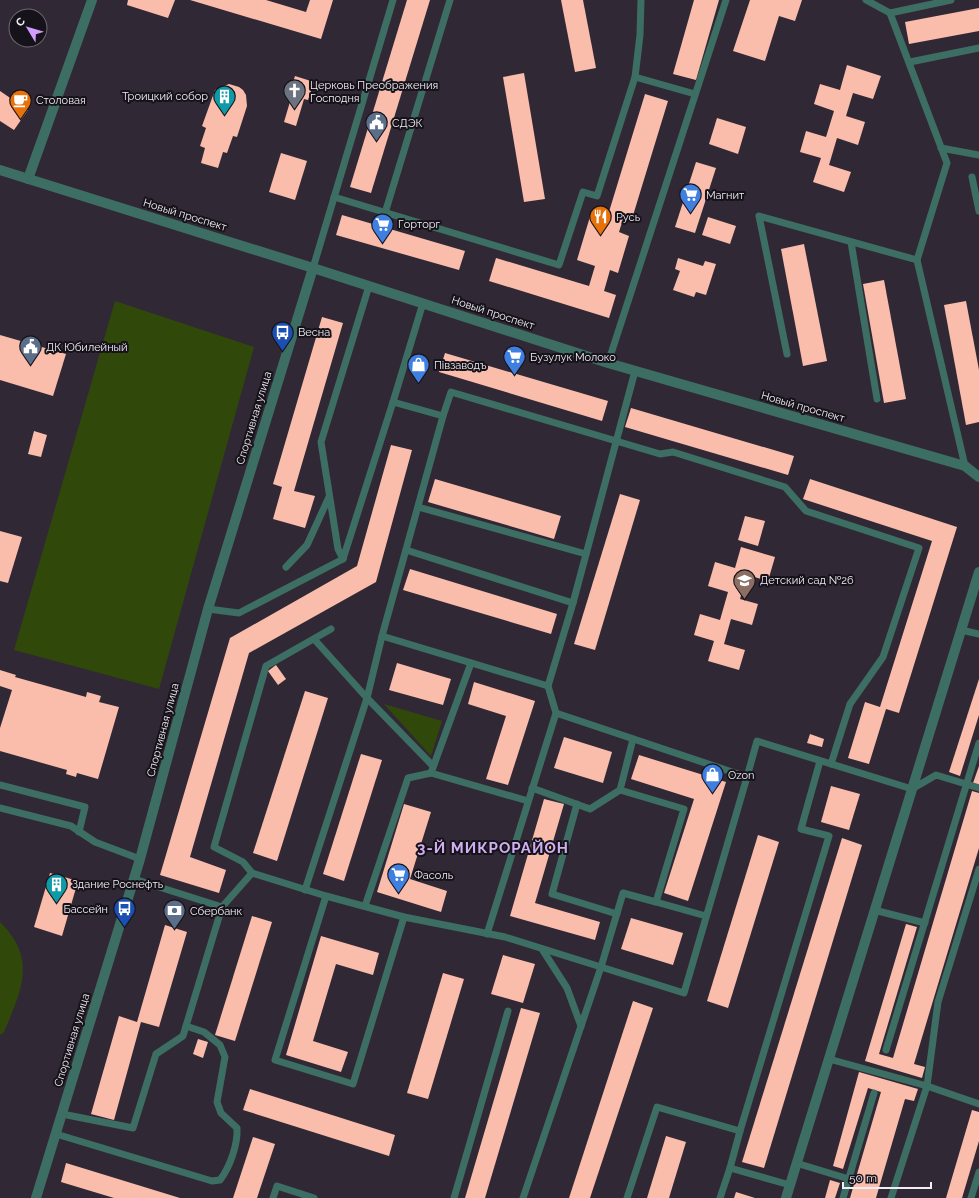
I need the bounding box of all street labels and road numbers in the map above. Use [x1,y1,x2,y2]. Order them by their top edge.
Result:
street label: Новый проспект [142,196,229,234]
street label: Новый проспект [450,293,537,333]
street label: Спортивная улица [234,370,274,466]
street label: Новый проспект [760,389,847,425]
street label: Спортивная улица [144,682,182,778]
street label: Спортивная улица [52,992,92,1088]

